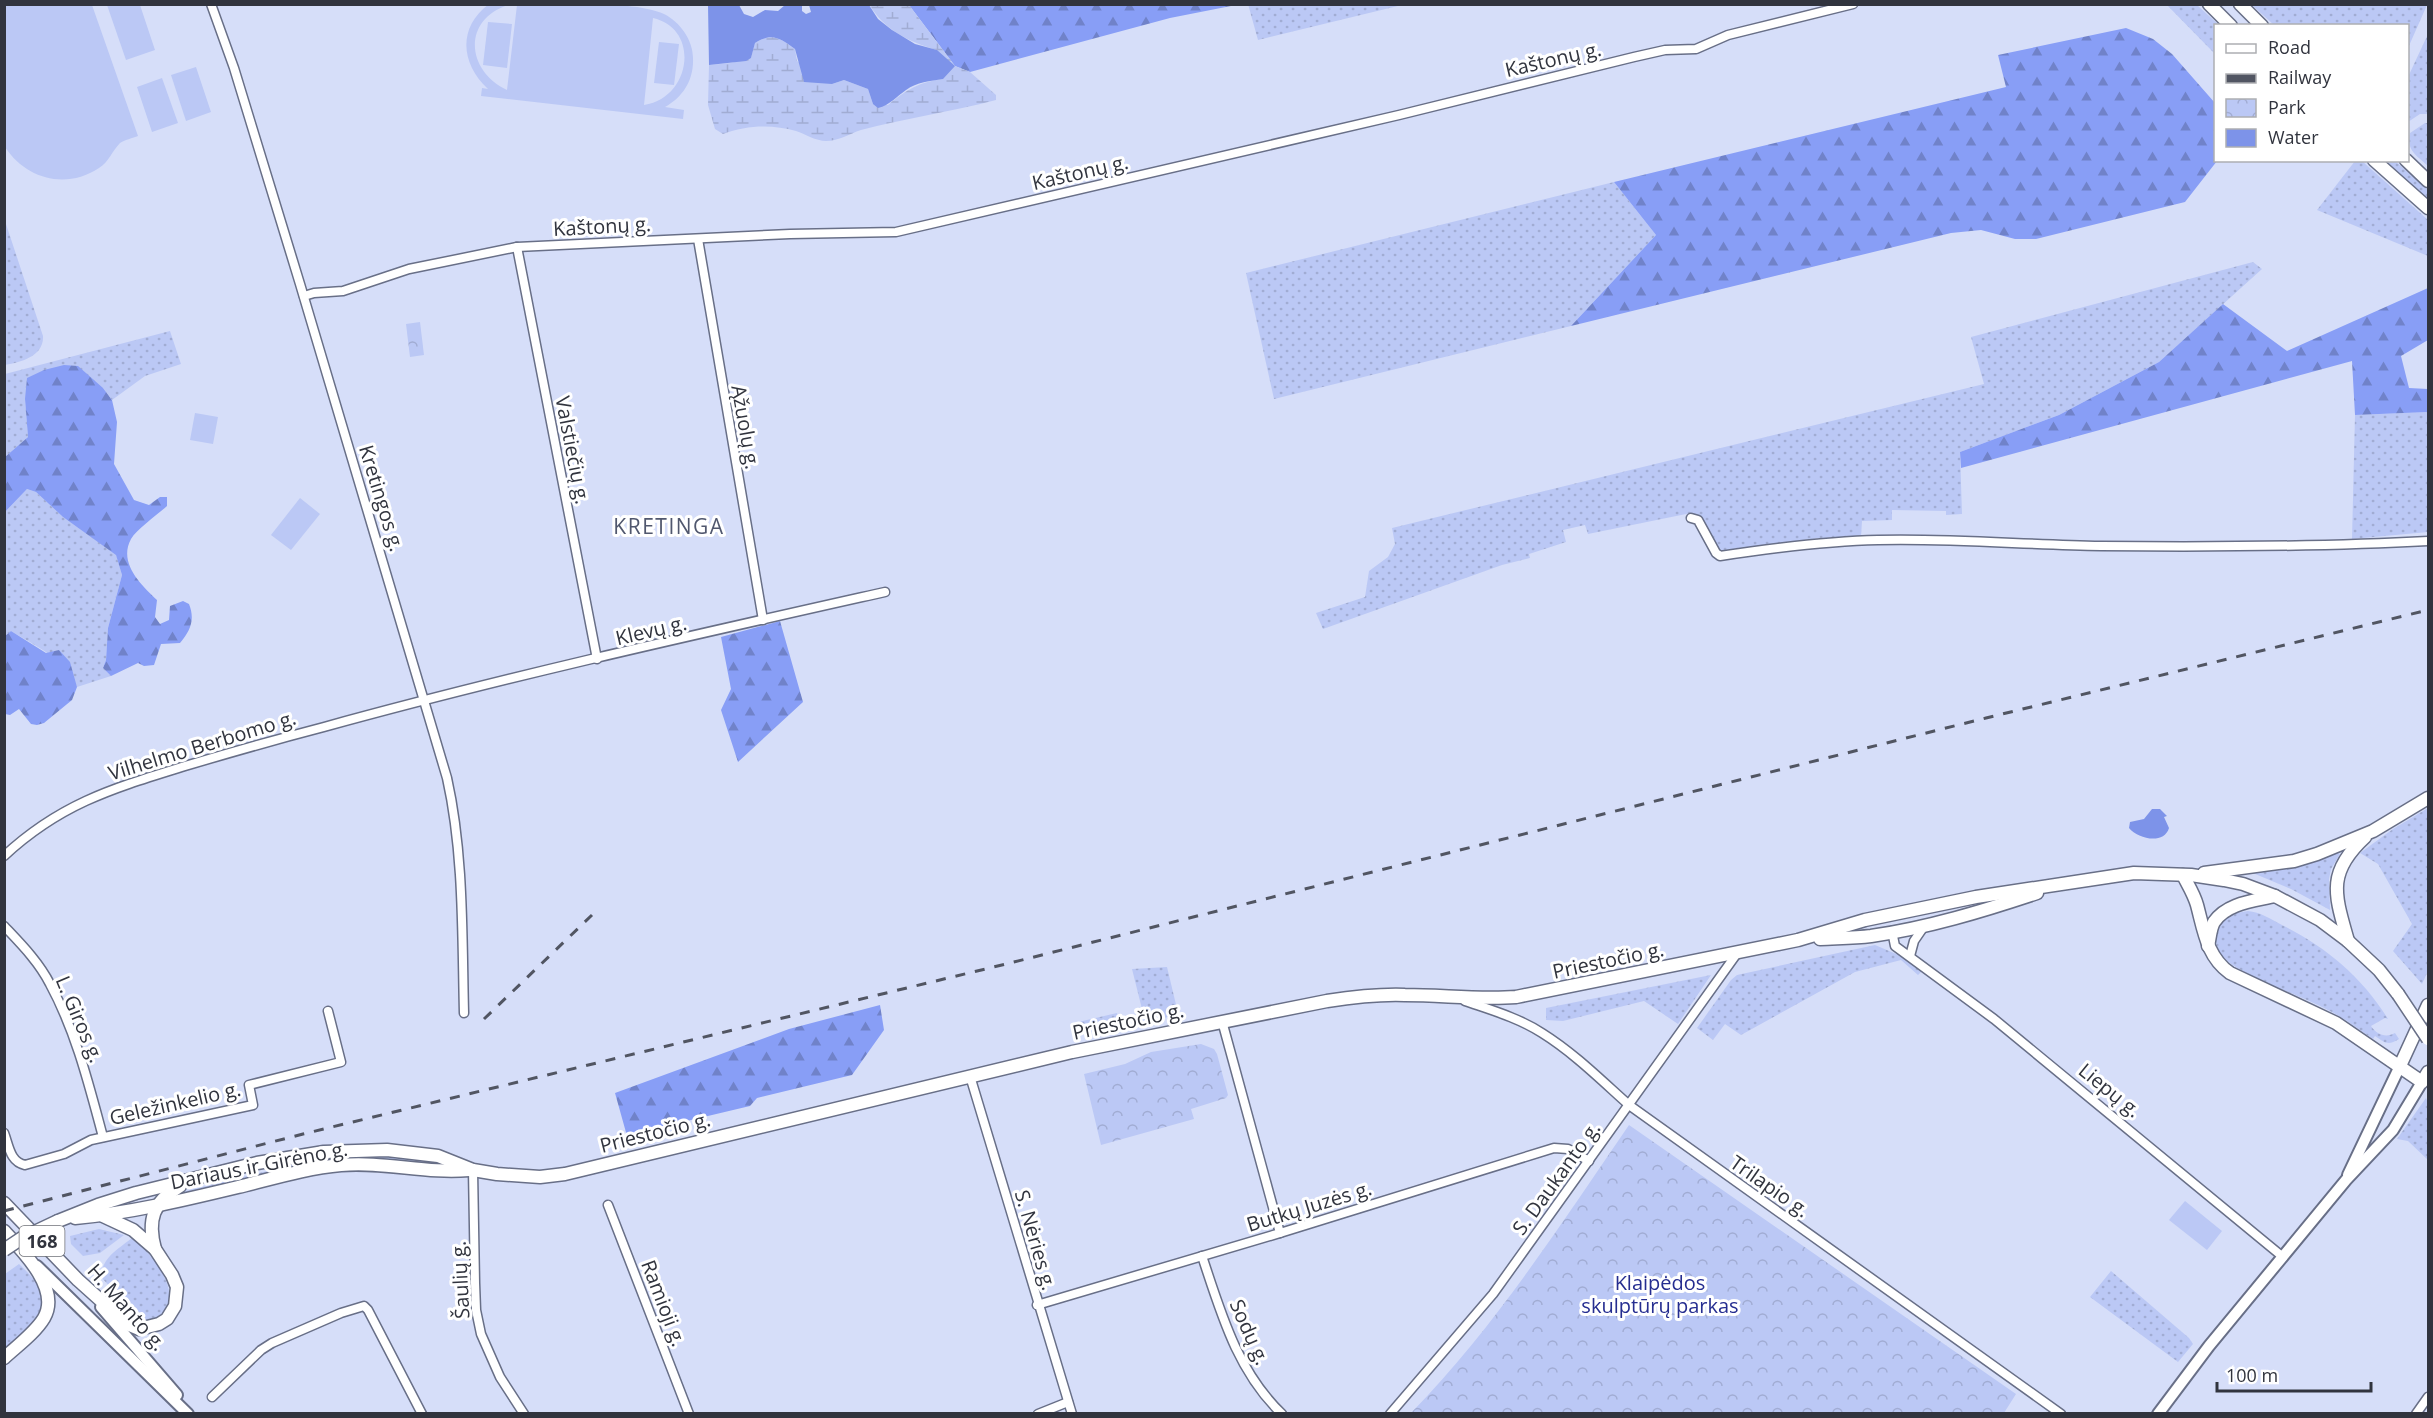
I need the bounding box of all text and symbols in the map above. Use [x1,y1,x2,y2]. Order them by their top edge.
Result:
legend [2214,24,2409,162]
street label: Kaštonų g. [1502,35,1604,83]
text: Road [2268,35,2311,59]
text: Railway [2268,65,2332,89]
text: Park [2268,95,2306,119]
text: Water [2268,125,2319,149]
street label: Kaštonų g. [1029,148,1131,196]
street label: Kaštonų g. [552,210,652,242]
street label: Ąžuolų g. [725,383,767,471]
street label: Valstiečių g. [549,394,597,506]
street label: Kretingos g. [353,442,411,554]
district label: KRETINGA [613,512,725,540]
street label: Klevų g. [613,609,689,651]
street label: Vilhelmo Berbomo g. [105,704,299,786]
street label: Priestočio g. [1550,935,1666,985]
street label: L. Giros g. [50,972,110,1066]
street label: Priestočio g. [1070,996,1186,1046]
street label: Liepų g. [2073,1057,2147,1123]
street label: Geležinkelio g. [107,1075,243,1131]
street label: Priestočio g. [597,1105,713,1159]
street label: S. Daukanto g. [1506,1116,1606,1240]
street label: Dariaus ir Girėno g. [168,1135,350,1195]
street label: Trilapio g. [1725,1149,1815,1223]
street label: Butkų Juzės g. [1243,1174,1375,1238]
street label: S. Nėries g. [1009,1187,1063,1293]
road number: 168 [20,1226,64,1256]
street label: Šaulių g. [444,1240,476,1320]
street label: Ramioji g. [635,1256,693,1350]
street label: H. Manto g. [82,1258,172,1356]
park label: Klaipėdos skulptūrų parkas [1581,1269,1739,1319]
street label: Sodų g. [1224,1295,1276,1369]
scale bar [2217,1355,2372,1393]
text: 100 m [2226,1363,2278,1387]

